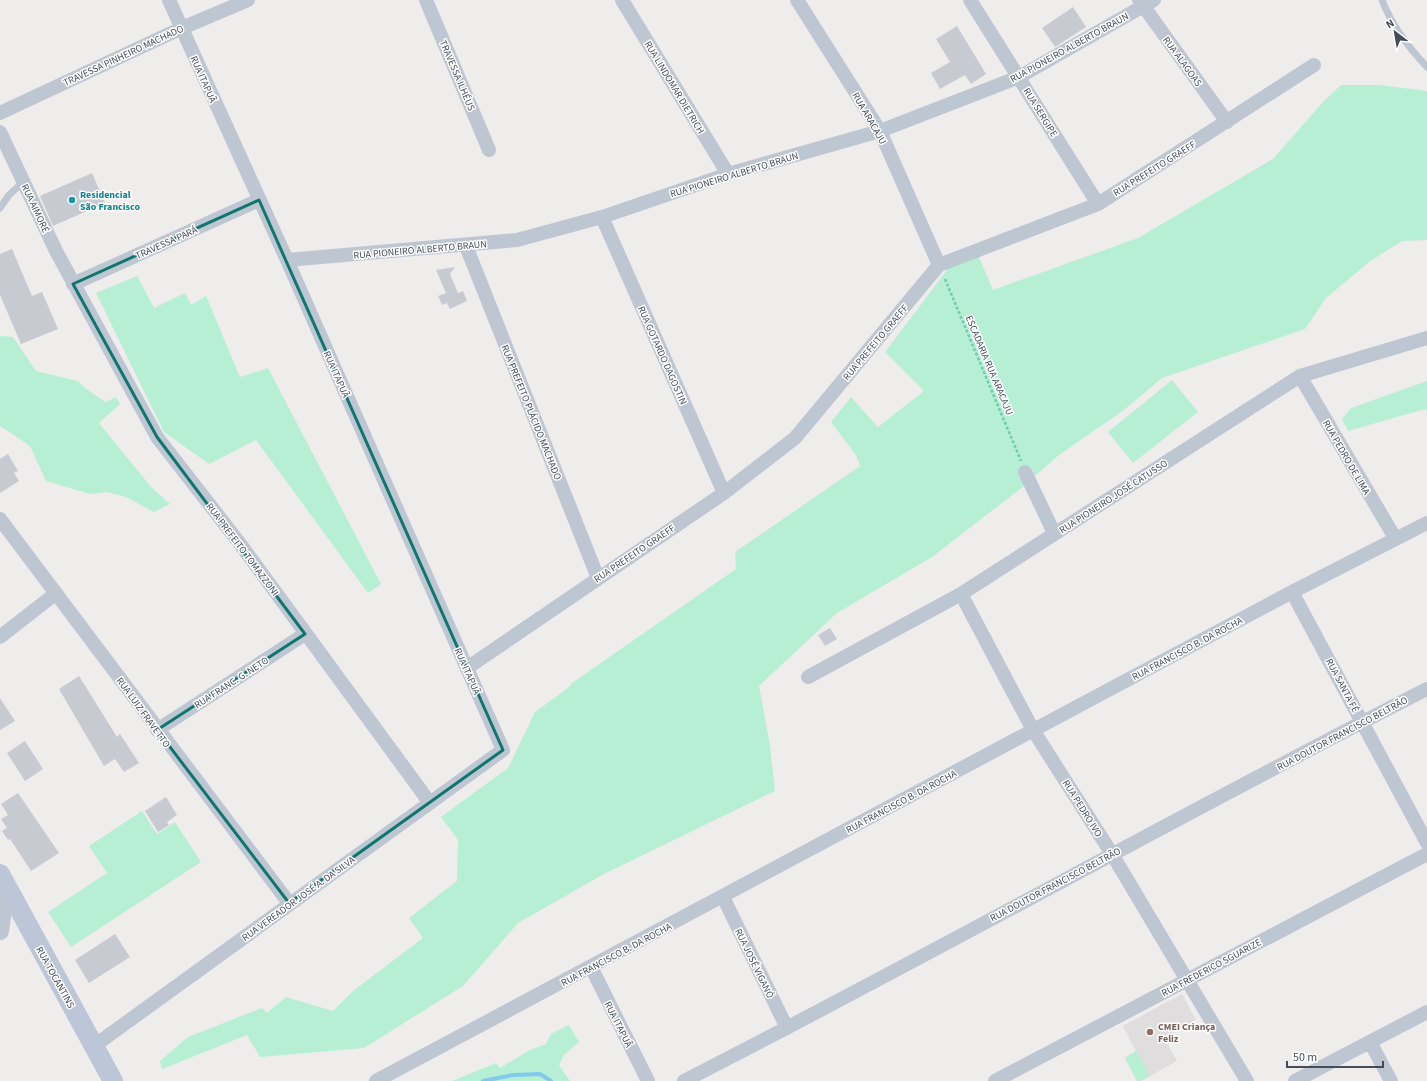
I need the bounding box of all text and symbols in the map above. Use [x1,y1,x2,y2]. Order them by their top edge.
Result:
street label: RUA PIONEIRO ALBERTO BRAUN [1008,9,1131,86]
north arrow [1375,12,1415,52]
text: N [1383,16,1397,32]
street label: TRAVESSA PINHEIRO MACHADO [61,22,186,90]
street label: RUA ALAGOAS [1159,34,1205,89]
street label: TRAVESSA ILHÉUS [436,38,478,113]
street label: RUA LINDOMAR DIETRICH [641,38,708,137]
street label: RUA ITAPUÃ [187,54,220,106]
street label: RUA SERGIPE [1020,85,1061,140]
street label: RUA ARACAJU [849,90,890,147]
street label: RUA PREFEITO GRAEFF [1111,138,1199,200]
street label: RUA PIONEIRO ALBERTO BRAUN [668,149,800,201]
street label: RUA AIMORÉ [18,182,52,235]
place label: Residencial São Francisco [80,188,140,214]
marker: Residencial São Francisco [67,195,77,205]
street label: TRAVESSA PARÁ [133,223,200,263]
street label: RUA PIONEIRO ALBERTO BRAUN [353,237,487,263]
street label: RUA PREFEITO GRAEFF [840,302,912,384]
street label: RUA GOTARDO DAGOSTIN [634,304,690,407]
street label: ESCADARIA RUA ARACAJU [962,313,1016,417]
street label: RUA PREFEITO PLÁCIDO MACHADO [497,343,565,482]
street label: RUA ITAPUÃ [320,349,353,401]
street label: RUA PEDRO DE LIMA [1319,417,1374,498]
street label: RUA PIONEIRO JOSÉ CATUSSO [1057,456,1171,537]
street label: RUA PREFEITO TOMAZZONI [203,500,282,599]
street label: RUA PREFEITO GRAEFF [591,521,678,586]
street label: RUA FRANCISCO B. DA ROCHA [1130,613,1246,684]
street label: RUA ITAPUÃ [451,646,484,698]
street label: RUA FRANC. G. NETO [192,653,272,712]
street label: RUA SANTA FÉ [1322,656,1362,715]
street label: RUA LUIZ FRAVETTO [113,675,174,751]
street label: RUA DOUTOR FRANCISCO BELTRÃO [1275,693,1411,774]
street label: RUA FRANCISCO B. DA ROCHA [844,766,960,837]
street label: RUA PEDRO IVO [1059,777,1106,840]
street label: RUA DOUTOR FRANCISCO BELTRÃO [988,844,1124,925]
street label: RUA VEREADOR JOSÉ A. DA SILVA [239,853,358,945]
street label: RUA FRANCISCO B. DA ROCHA [559,919,675,990]
street label: RUA JOSÉ VIGANÓ [731,926,777,1001]
street label: RUA FREDERICO SGUARIZE [1159,936,1264,1000]
street label: RUA TOCANTINS [32,944,78,1011]
street label: RUA ITAPUÃ [601,999,636,1050]
place label: CMEI Criança Feliz [1158,1020,1215,1046]
marker: CMEI Criança Feliz [1145,1027,1155,1037]
scale bar [1287,1043,1383,1069]
text: 50 m [1293,1049,1317,1066]

